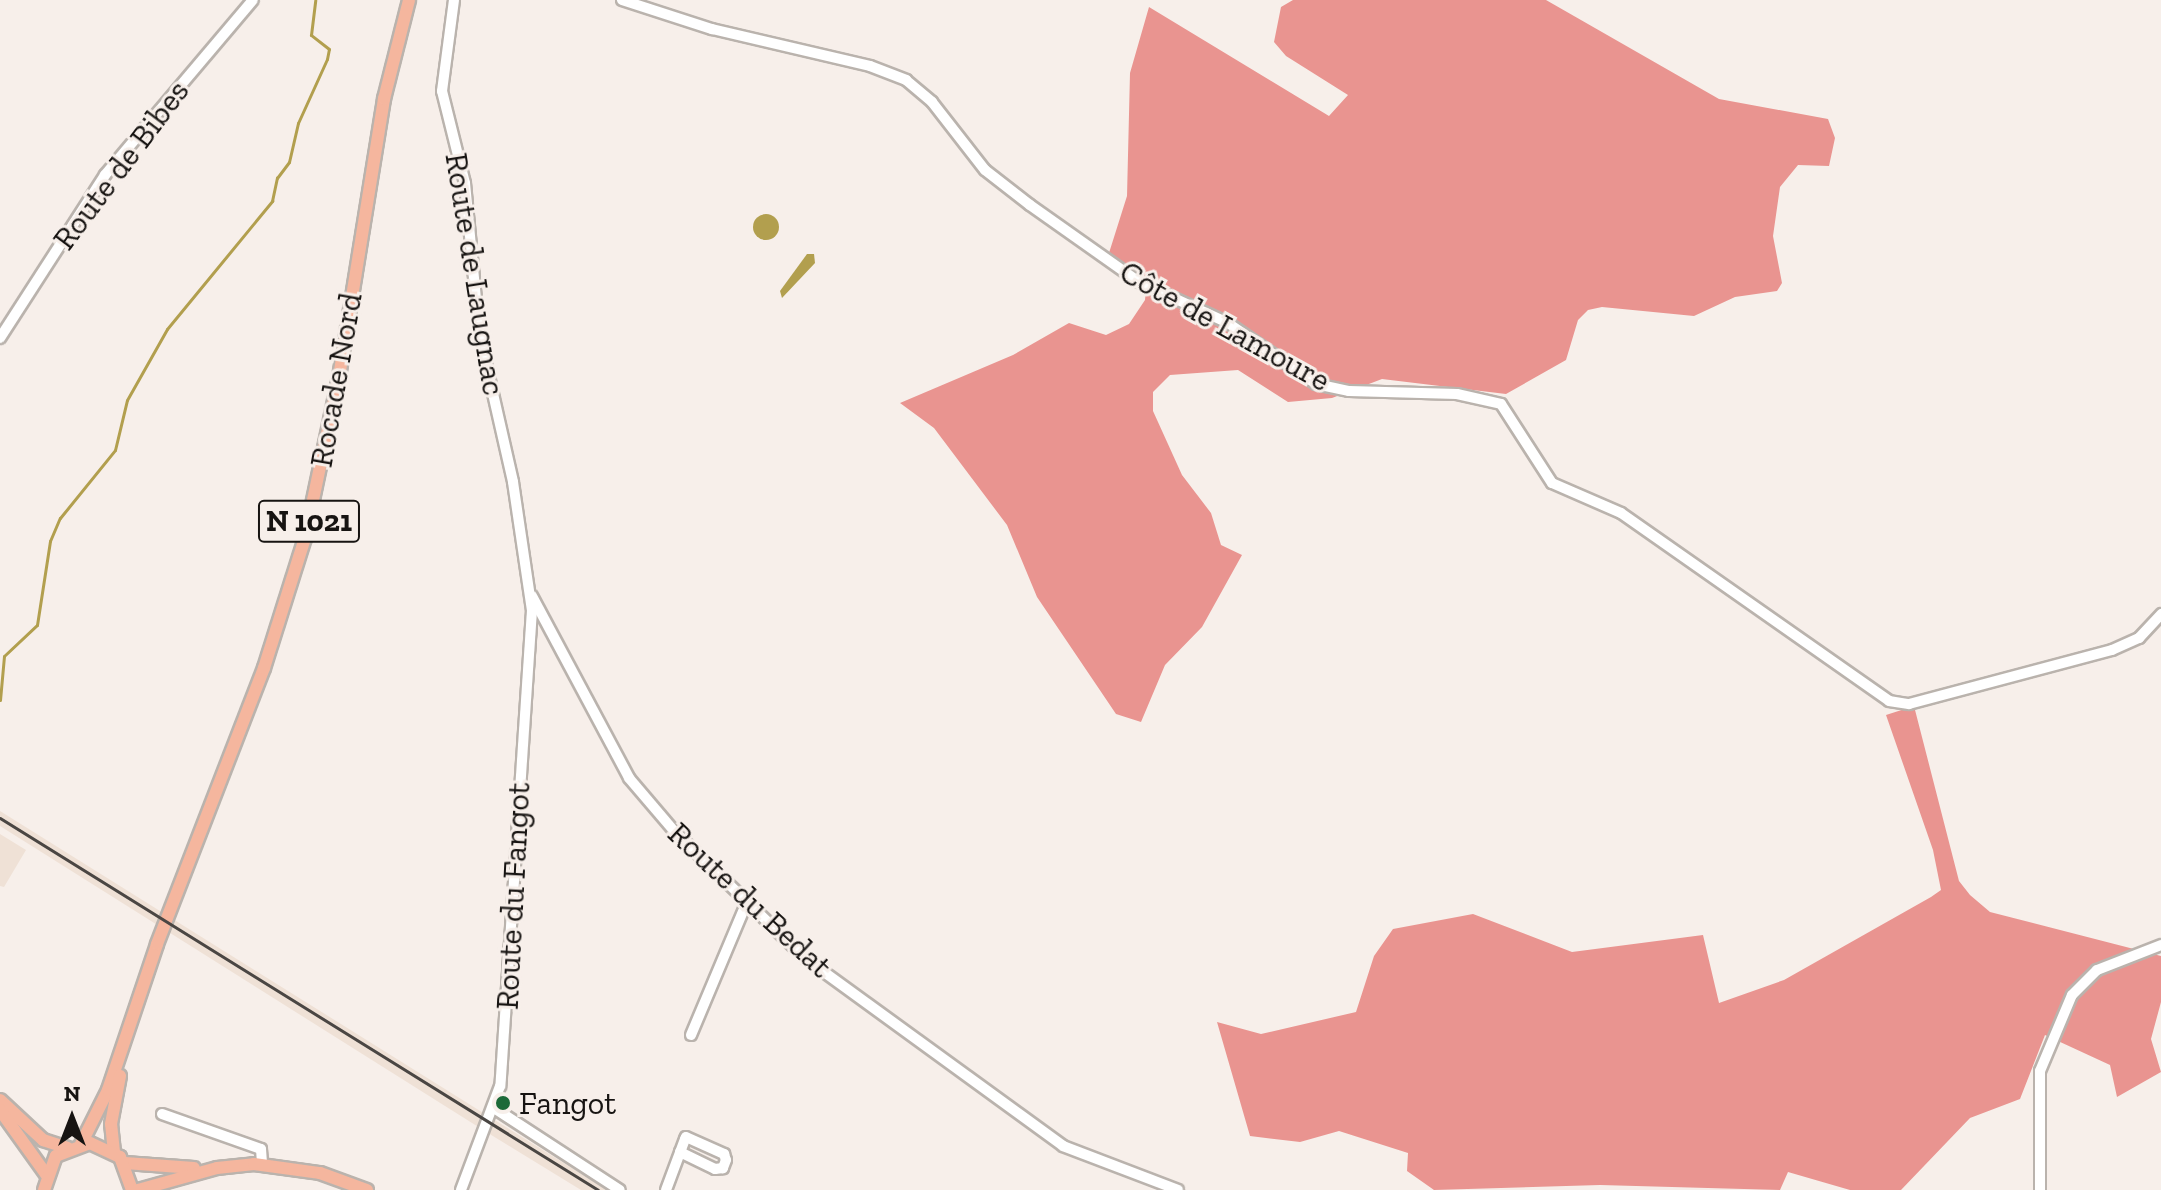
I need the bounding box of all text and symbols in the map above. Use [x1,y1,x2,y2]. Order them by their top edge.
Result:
street label: Route de Bibes [45,73,197,257]
street label: Route de Laugnac [437,150,513,398]
street label: Côte de Lamoure [1113,252,1337,400]
street label: Rocade Nord [302,290,370,470]
road number: N 1021 [257,495,361,547]
street label: Route du Fangot [488,781,538,1011]
street label: Route du Bedat [660,814,840,986]
north arrow [32,1078,112,1158]
text: N [64,1080,80,1107]
place label: Fangot [519,1084,616,1122]
marker: Fangot [494,1094,512,1112]

